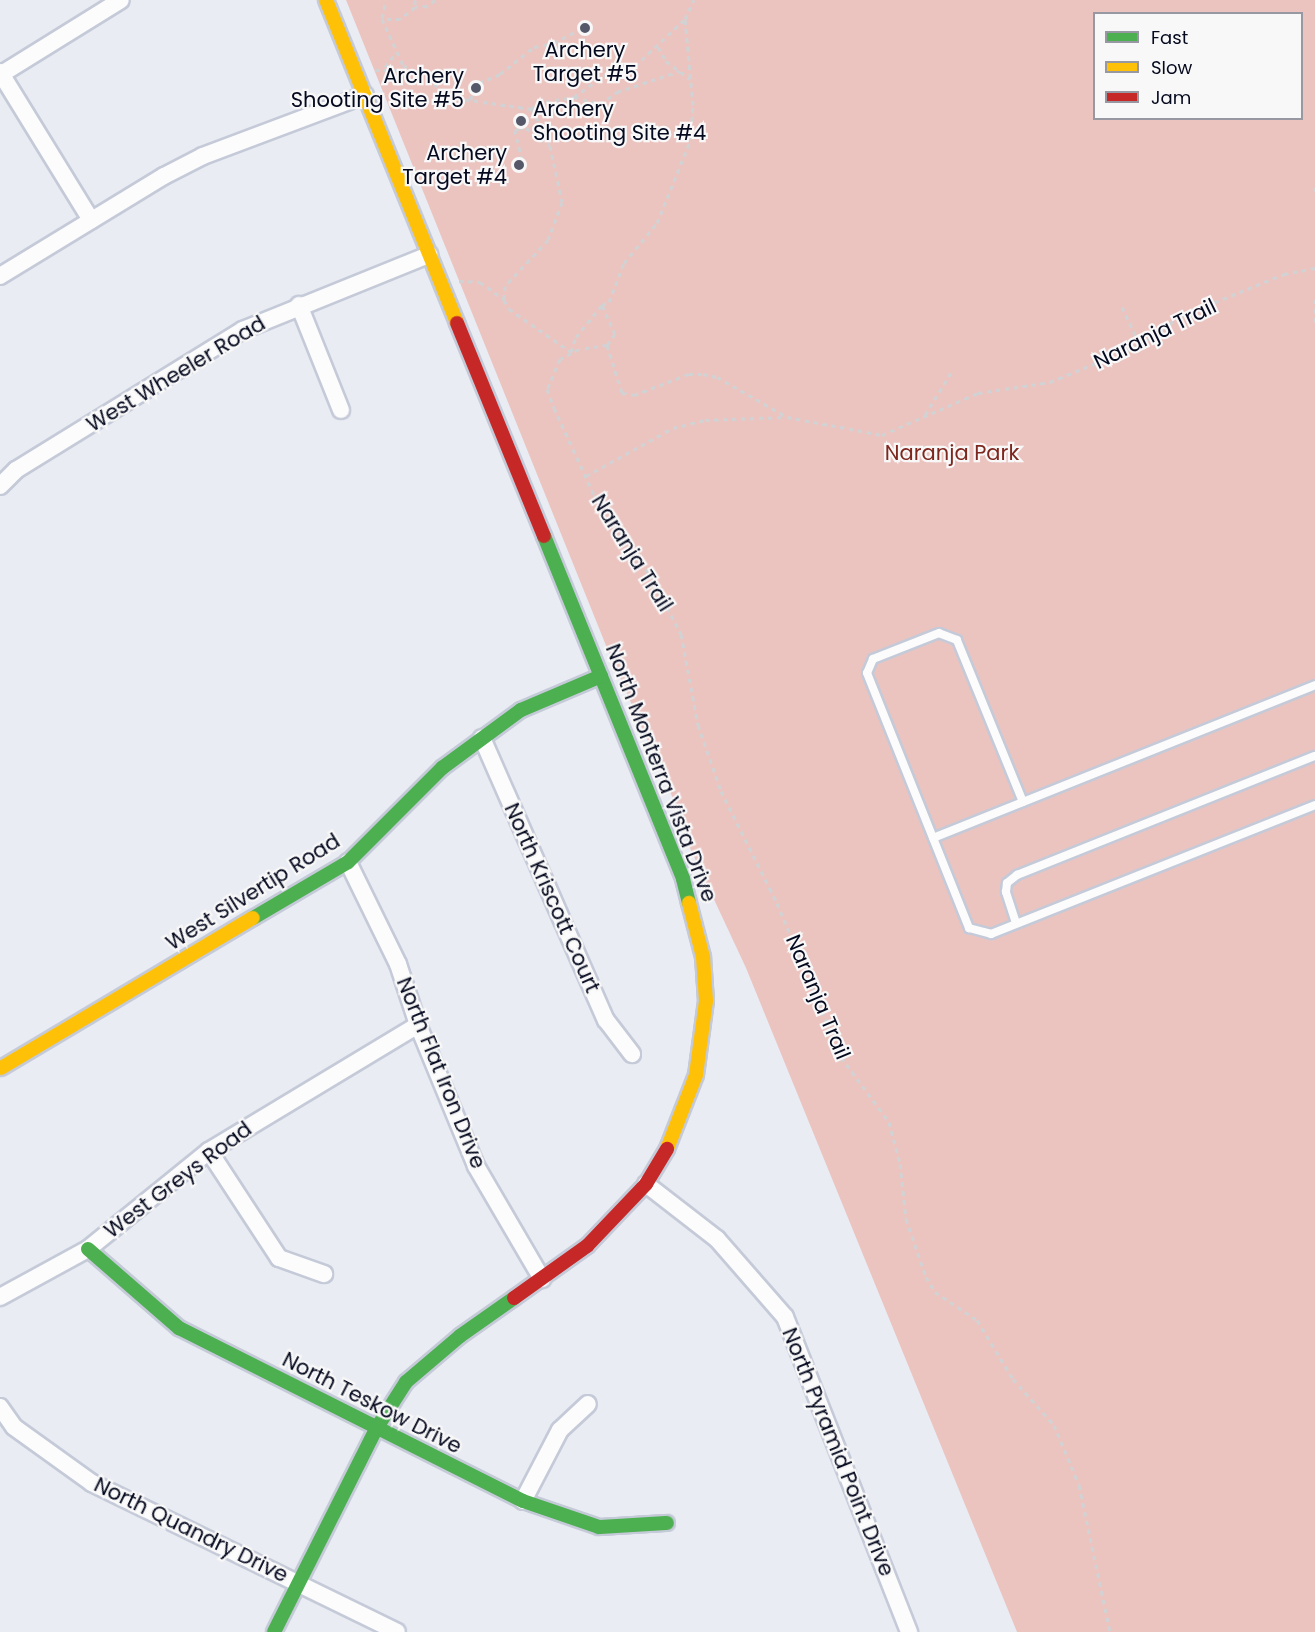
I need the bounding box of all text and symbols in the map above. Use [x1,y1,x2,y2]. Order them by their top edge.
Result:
legend [1093,12,1303,120]
marker: Archery Target #5 [578,21,592,35]
text: Fast [1151,25,1188,50]
place label: Archery Target #5 [533,37,637,87]
text: Slow [1151,55,1192,80]
place label: Archery Shooting Site #5 [291,63,464,113]
marker: Archery Shooting Site #5 [469,81,483,95]
text: Jam [1151,85,1191,110]
place label: Archery Shooting Site #4 [533,96,706,146]
marker: Archery Shooting Site #4 [514,114,528,128]
place label: Archery Target #4 [402,140,507,190]
marker: Archery Target #4 [512,158,526,172]
street label: Naranja Trail [1090,293,1220,375]
street label: West Wheeler Road [82,311,270,437]
park label: Naranja Park [885,440,1019,466]
street label: Naranja Trail [586,490,678,616]
street label: North Monterra Vista Drive [600,640,722,906]
street label: North Kriscott Court [499,799,605,997]
street label: West Silvertip Road [161,828,345,956]
street label: Naranja Trail [780,931,856,1063]
street label: North Flat Iron Drive [391,974,491,1172]
street label: West Greys Road [99,1116,257,1244]
street label: North Pyramid Point Drive [777,1324,899,1580]
street label: North Teskow Drive [278,1347,466,1459]
street label: North Quandry Drive [90,1472,292,1588]

